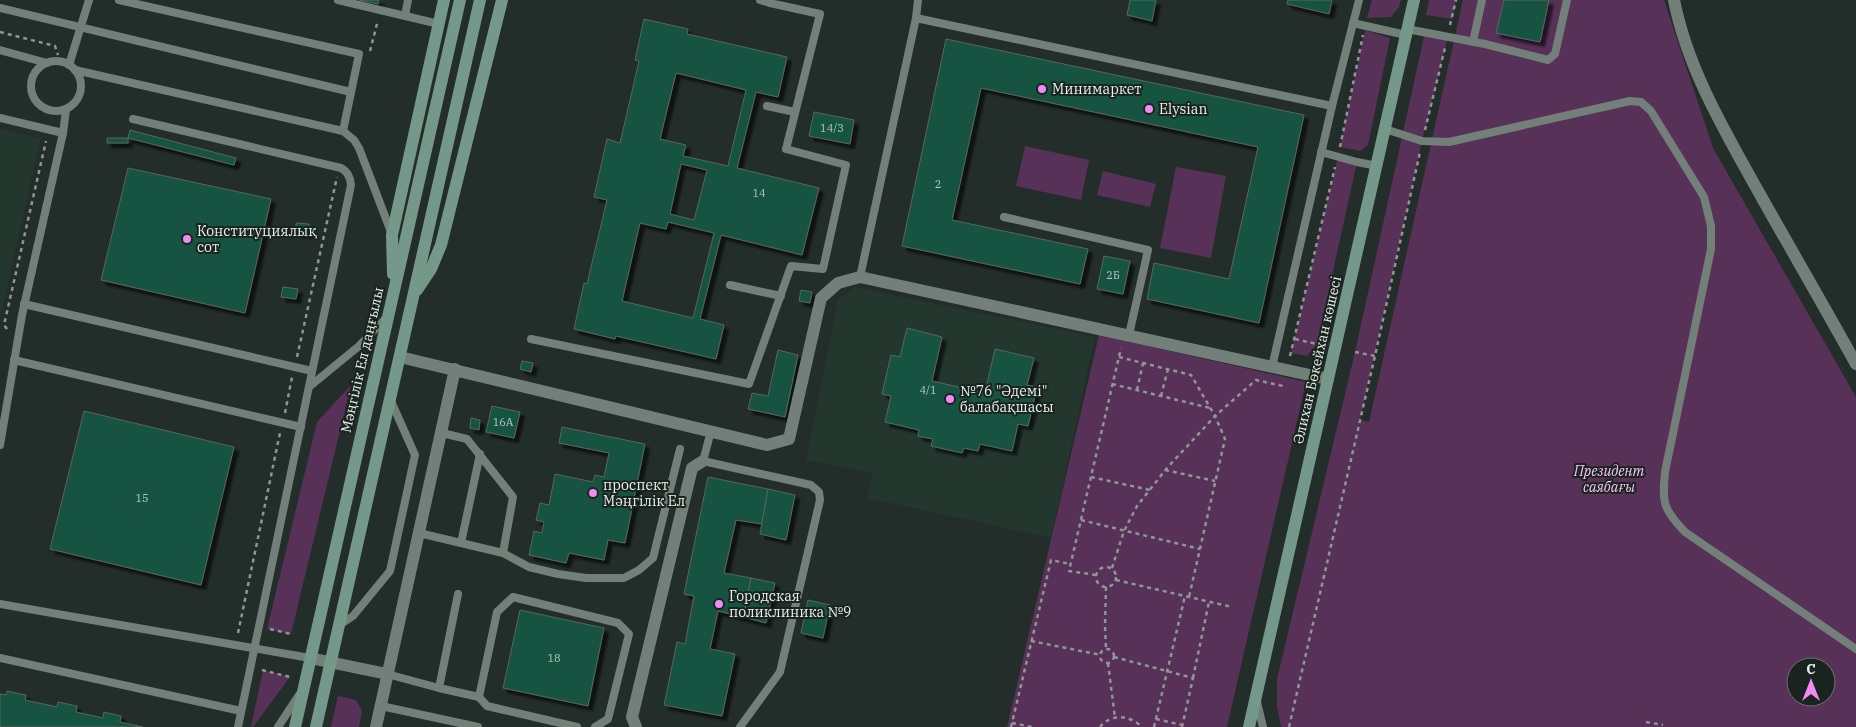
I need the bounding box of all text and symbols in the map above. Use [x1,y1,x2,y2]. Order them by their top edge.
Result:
place label: Минимаркет [1052,80,1142,98]
marker: Минимаркет [1036,83,1048,95]
place label: Elysian [1159,100,1207,118]
marker: Elysian [1143,103,1155,115]
house number: 14/3 [820,121,844,135]
house number: 2 [935,177,941,191]
house number: 14 [752,186,766,200]
place label: Конституциялық сот [197,222,317,256]
marker: Конституциялық сот [181,233,193,245]
house number: 2Б [1106,268,1120,282]
street label: Әлихан Бөкейхан көшесі [1289,274,1345,446]
street label: Мәңгілік Ел даңғылы [336,285,388,435]
place label: №76 "Әдемі" балабақшасы [960,382,1054,416]
house number: 4/1 [919,383,937,397]
marker: №76 "Әдемі" балабақшасы [944,393,956,405]
house number: 16А [493,415,514,429]
park label: Президент саябағы [1573,462,1645,496]
place label: проспект Мәңгілік Ел [603,476,685,510]
marker: проспект Мәңгілік Ел [587,487,599,499]
house number: 15 [135,491,149,505]
place label: Городская поликлиника №9 [729,587,851,621]
marker: Городская поликлиника №9 [713,598,725,610]
house number: 18 [547,651,561,665]
north arrow [1786,657,1836,707]
text: С [1806,660,1816,678]

